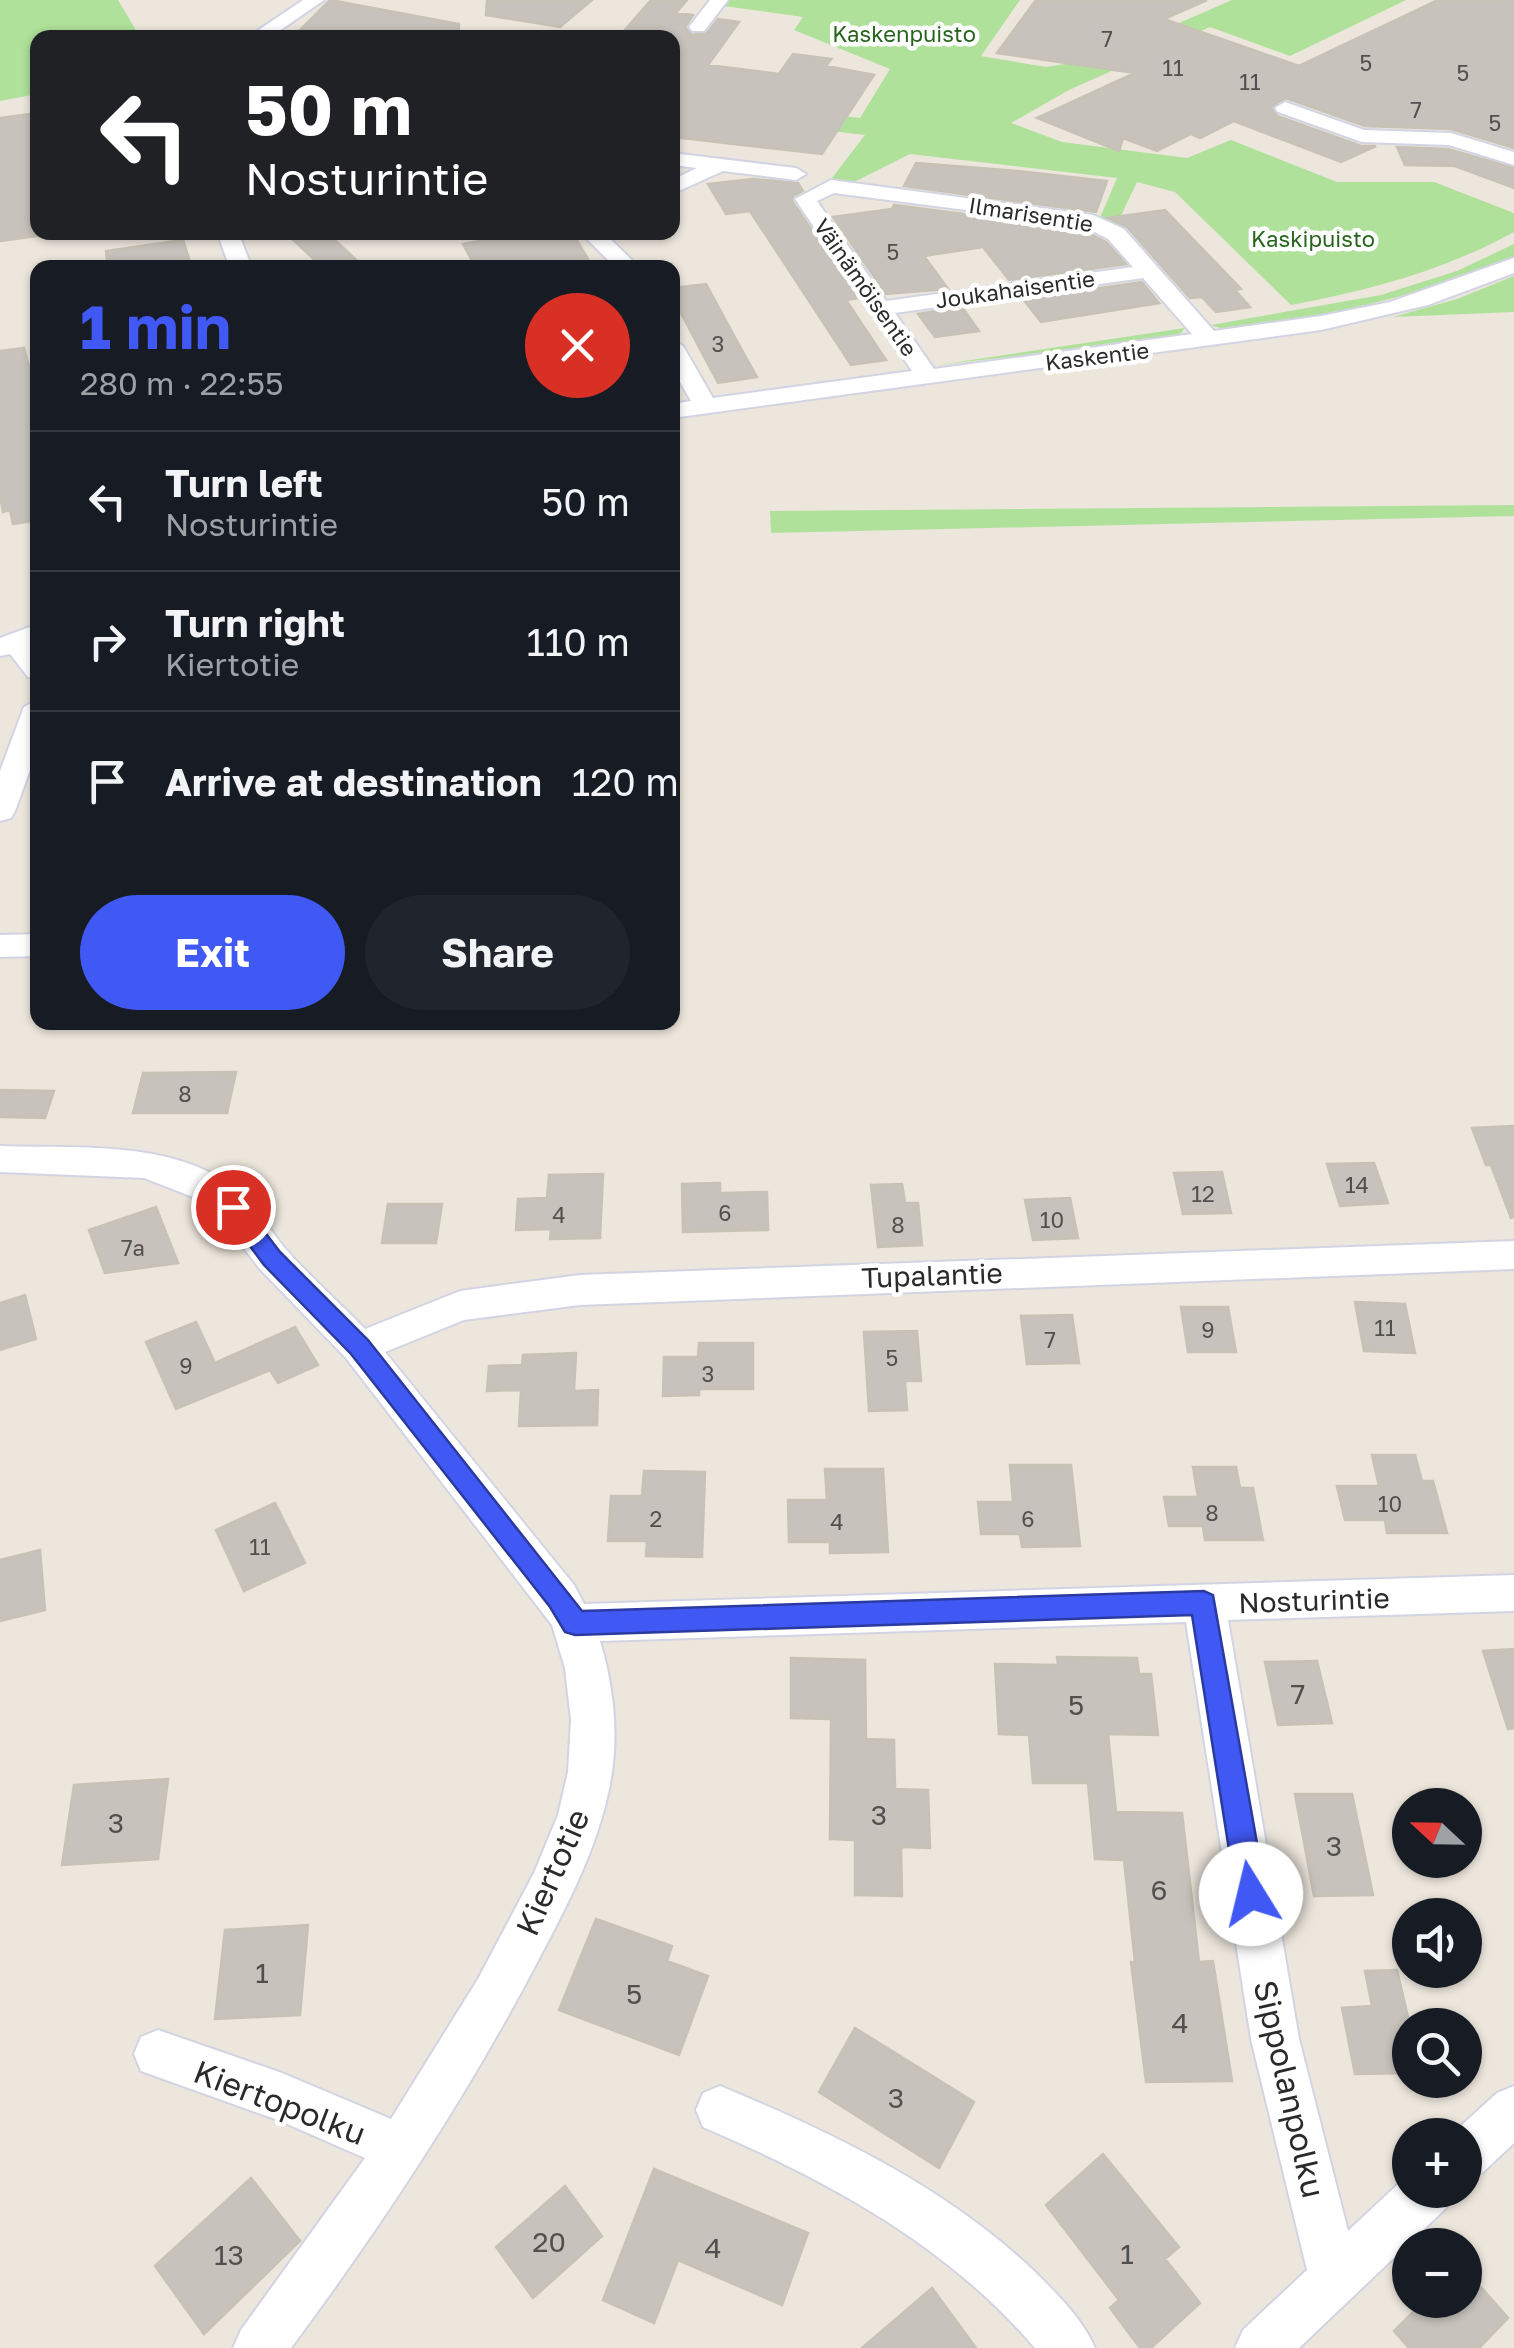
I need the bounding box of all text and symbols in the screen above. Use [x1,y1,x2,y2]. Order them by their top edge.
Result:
park label: Kaskenpuisto [832,20,976,47]
house number: 7 [1101,25,1113,52]
house number: 5 [1360,49,1372,76]
house number: 11 [1162,54,1184,81]
house number: 5 [1457,59,1469,86]
text: 50 m [245,66,412,150]
house number: 11 [1239,68,1261,95]
icon: left [80,70,210,200]
house number: 7 [1410,96,1422,123]
house number: 5 [1489,109,1501,136]
text: Nosturintie [245,151,488,205]
street label: Ilmarisentie [967,191,1095,237]
street label: Väinämöisentie [809,213,923,361]
park label: Kaskipuisto [1251,225,1375,252]
house number: 5 [887,238,899,265]
street label: Joukahaisentie [934,264,1096,314]
text: 1 min [80,290,231,362]
button: close [525,293,630,398]
house number: 3 [712,330,724,357]
street label: Kaskentie [1043,336,1151,376]
text: 280 m · 22:55 [80,364,284,402]
text: Turn left [165,460,323,505]
icon: left [80,474,135,529]
text: 50 m [541,479,630,524]
text: Nosturintie [165,505,338,543]
text: Turn right [165,600,345,645]
icon: right [80,614,135,669]
text: 110 m [526,619,630,664]
text: Kiertotie [165,645,299,683]
icon: arrive [80,754,135,809]
text: Arrive at destination [165,759,542,804]
text: 120 m [572,759,679,804]
button: Exit [80,895,345,1010]
button: Share [365,895,630,1010]
house number: 8 [178,1080,192,1107]
pin [191,1165,276,1250]
house number: 14 [1345,1171,1369,1198]
icon: arrive [206,1180,261,1235]
house number: 12 [1191,1180,1215,1207]
house number: 6 [718,1199,732,1226]
house number: 4 [552,1201,566,1228]
house number: 10 [1040,1206,1064,1233]
house number: 8 [891,1211,905,1238]
house number: 7a [121,1234,145,1261]
street label: Tupalantie [861,1256,1003,1294]
house number: 11 [1374,1314,1396,1341]
house number: 9 [1201,1316,1215,1343]
house number: 7 [1044,1326,1056,1353]
house number: 5 [886,1344,898,1371]
house number: 9 [179,1352,193,1379]
house number: 3 [702,1360,714,1387]
house number: 10 [1378,1490,1402,1517]
house number: 8 [1205,1499,1219,1526]
house number: 2 [650,1505,662,1532]
house number: 6 [1021,1505,1035,1532]
house number: 4 [830,1508,844,1535]
house number: 11 [249,1533,271,1560]
street label: Nosturintie [1238,1581,1390,1619]
house number: 7 [1291,1677,1305,1710]
house number: 5 [1068,1688,1084,1721]
north arrow [1392,1788,1482,1878]
map controls [1392,1788,1482,2318]
house number: 3 [871,1798,887,1831]
street label: Kiertotie [507,1803,597,1941]
house number: 3 [108,1806,124,1839]
house number: 3 [1326,1829,1342,1862]
position arrow [1199,1842,1303,1946]
house number: 6 [1151,1873,1167,1906]
button: sound [1392,1898,1482,1988]
house number: 1 [255,1956,269,1989]
street label: Sippolanpolku [1246,1976,1334,2202]
house number: 5 [626,1977,642,2010]
house number: 4 [1171,2006,1189,2039]
button: search [1392,2008,1482,2098]
street label: Kiertopolku [189,2052,371,2152]
house number: 3 [888,2081,904,2114]
button: + [1392,2118,1482,2208]
house number: 20 [532,2225,566,2258]
button: − [1392,2228,1482,2318]
house number: 4 [704,2231,722,2264]
house number: 1 [1120,2237,1134,2270]
house number: 13 [214,2238,244,2271]

